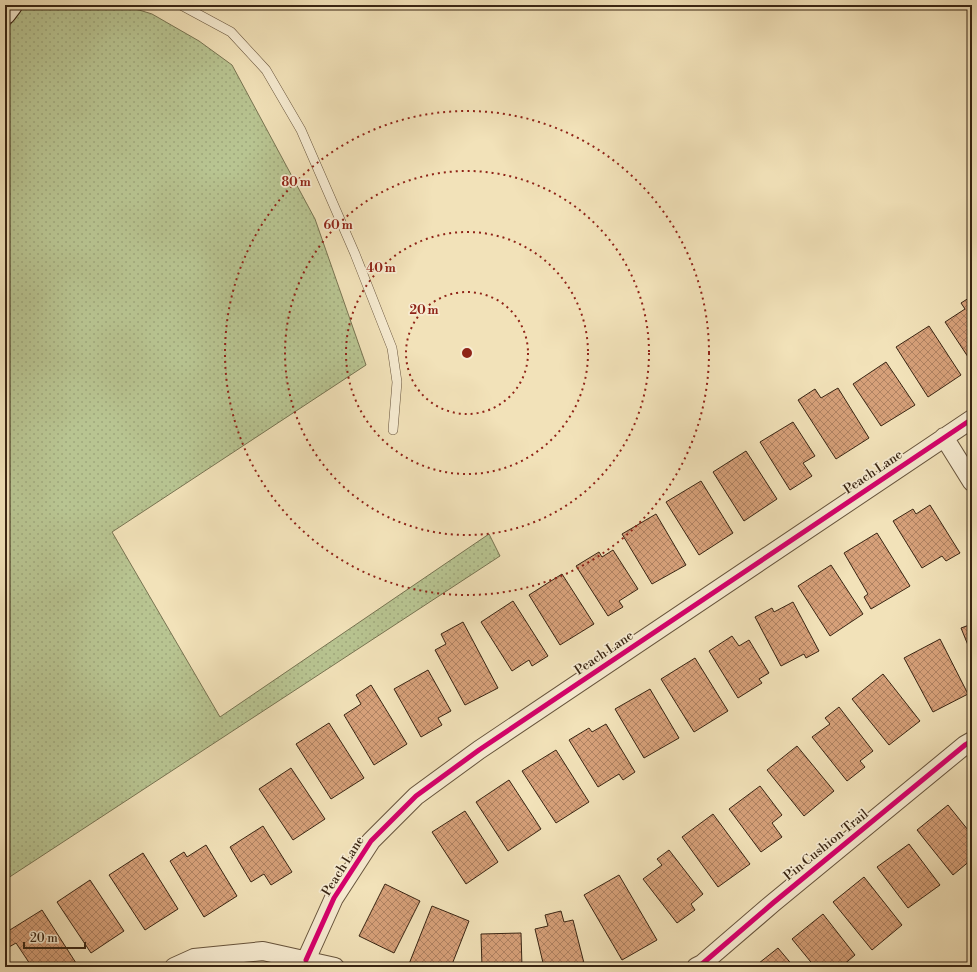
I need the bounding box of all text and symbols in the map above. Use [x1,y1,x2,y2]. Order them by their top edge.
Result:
text: 80 m [281,175,311,190]
text: 60 m [323,218,353,233]
text: 40 m [366,261,396,276]
text: 20 m [409,303,439,318]
centre of rings [460,346,474,360]
street label: Peach Lane [841,446,906,498]
street label: Peach Lane [572,627,637,679]
street label: Pin Cushion Trail [780,806,872,884]
street label: Peach Lane [318,833,368,899]
scale bar [24,924,85,950]
text: 20 m [30,931,58,946]

